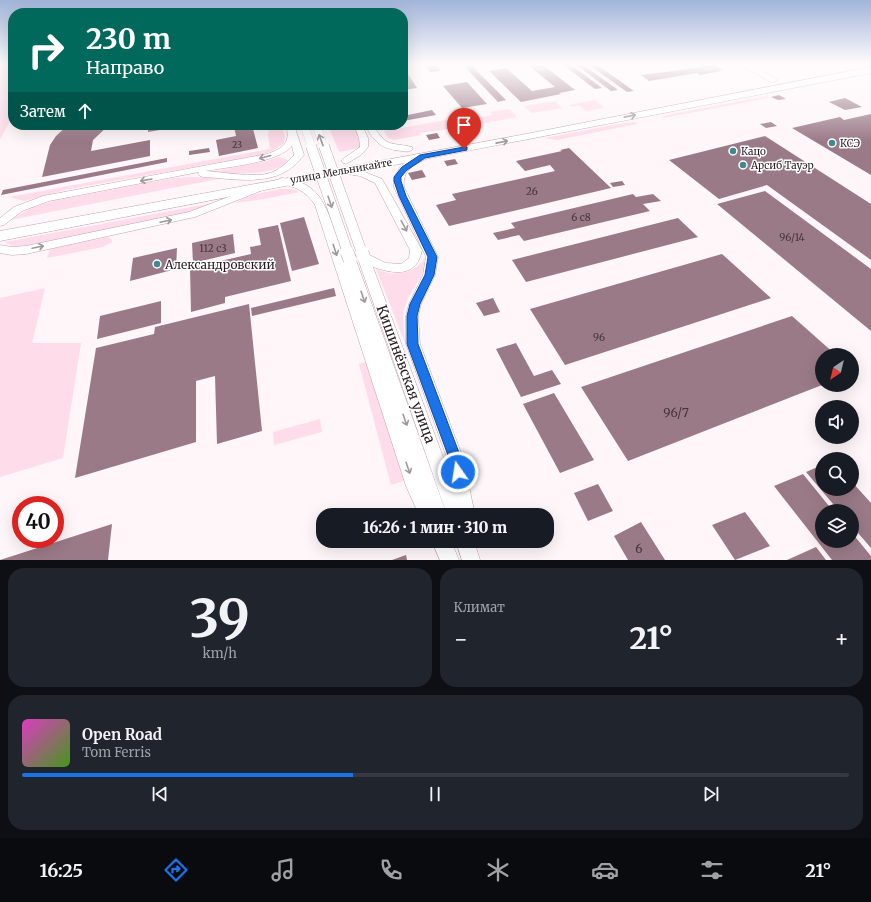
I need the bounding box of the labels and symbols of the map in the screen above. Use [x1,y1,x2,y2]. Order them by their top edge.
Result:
pin [447,108,481,149]
one-way arrow [623,112,636,120]
one-way arrow [317,135,325,147]
one-way arrow [496,137,509,145]
place label: КСЭ [840,137,860,150]
marker: КСЭ [827,138,837,148]
house number: 23 [232,139,242,150]
place label: Кацо [741,145,766,158]
marker: Кацо [728,146,738,156]
one-way arrow [259,154,272,161]
street label: улица Мельникайте [289,156,393,186]
place label: Арсиб Тауэр [750,159,814,172]
marker: Арсиб Тауэр [738,160,748,170]
one-way arrow [140,176,153,184]
house number: 26 [526,185,538,198]
one-way arrow [327,195,334,208]
house number: 6 с8 [571,211,591,224]
one-way arrow [159,216,172,224]
one-way arrow [401,220,408,232]
house number: 96/14 [779,231,805,244]
house number: 112 с3 [199,242,227,255]
one-way arrow [32,243,45,251]
one-way arrow [332,243,339,256]
place label: Александровский [164,257,275,272]
marker: Александровский [152,259,162,269]
one-way arrow [359,291,367,303]
street label: Кишинёвская улица [373,302,440,446]
house number: 96 [593,331,605,344]
north arrow [815,348,859,392]
house number: 96/7 [663,405,689,420]
one-way arrow [402,413,409,426]
position arrow [437,451,479,493]
one-way arrow [405,462,412,475]
speed limit sign: 40 [12,496,64,548]
house number: 6 [635,541,643,556]

